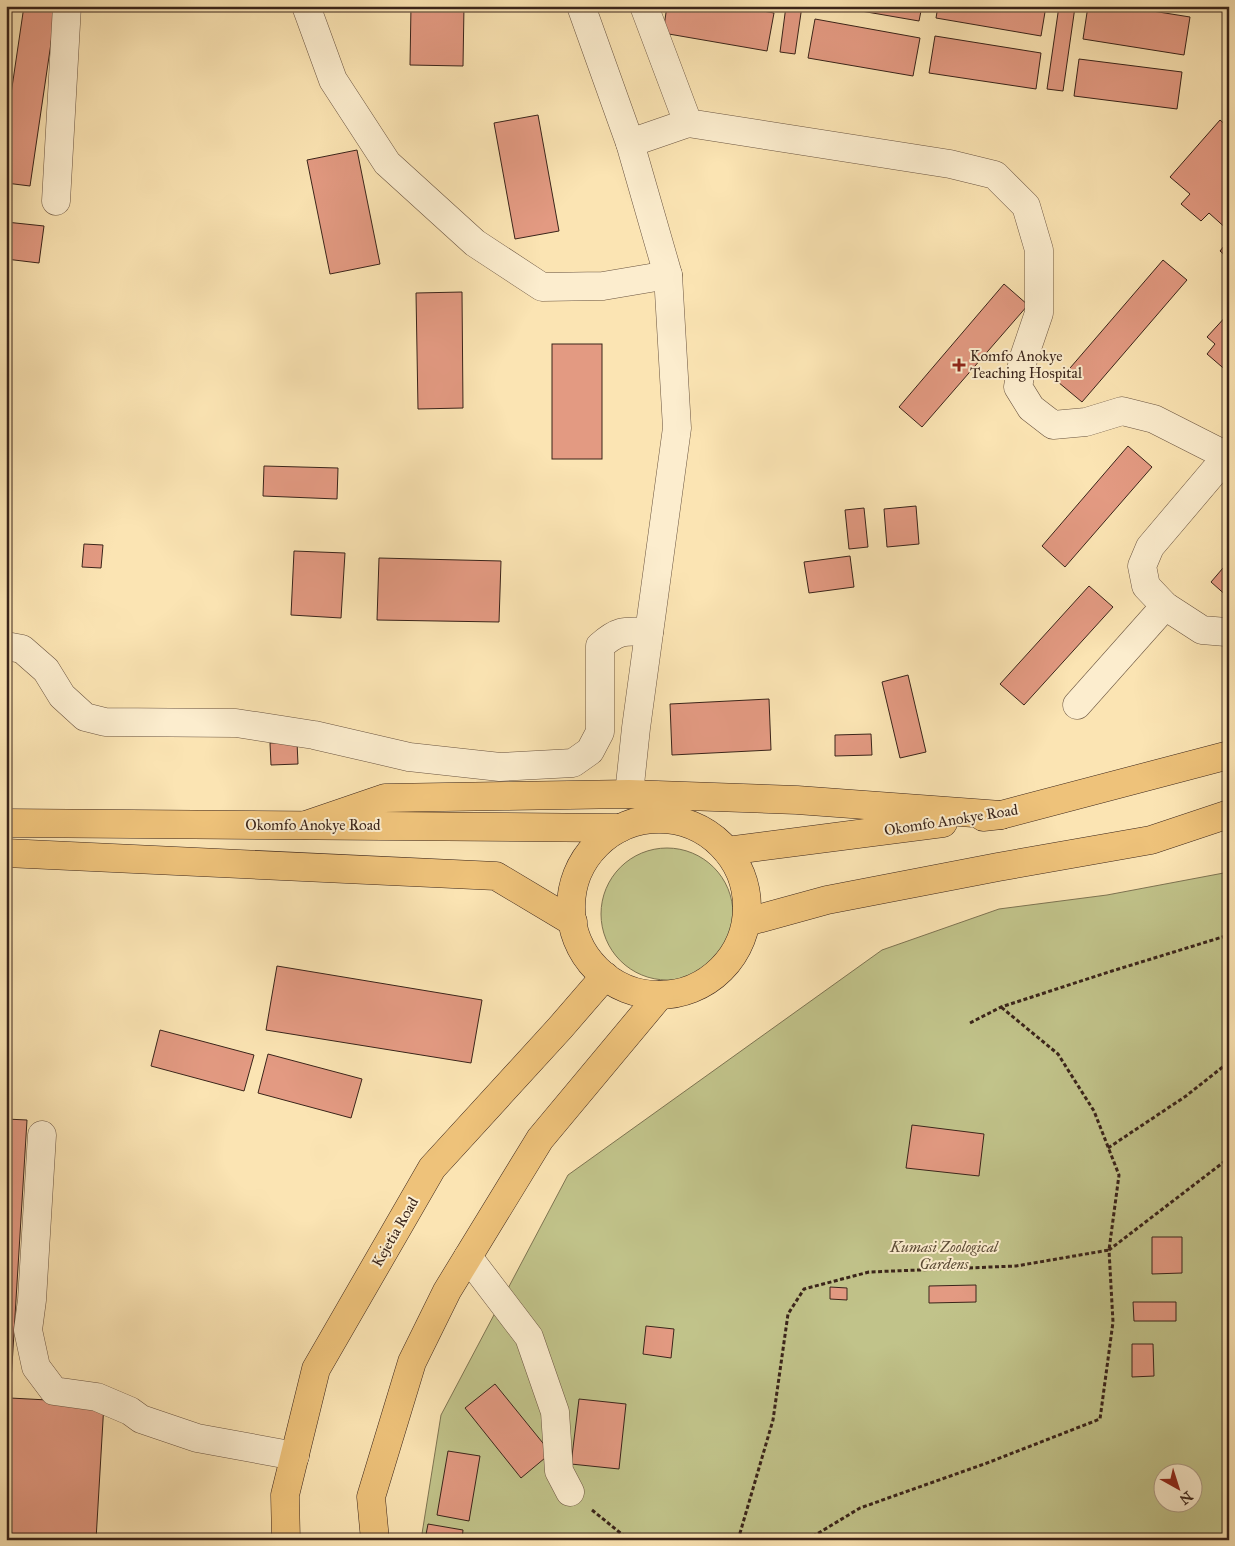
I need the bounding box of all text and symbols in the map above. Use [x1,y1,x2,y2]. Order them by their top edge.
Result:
place label: Komfo Anokye Teaching Hospital [970,347,1083,382]
marker: Komfo Anokye Teaching Hospital [952,358,966,372]
street label: Okomfo Anokye Road [883,800,1020,839]
street label: Okomfo Anokye Road [245,816,381,834]
street label: Kejetia Road [368,1193,422,1270]
park label: Kumasi Zoological Gardens [889,1238,1000,1273]
north arrow [1152,1464,1202,1514]
text: N [1176,1487,1196,1508]

